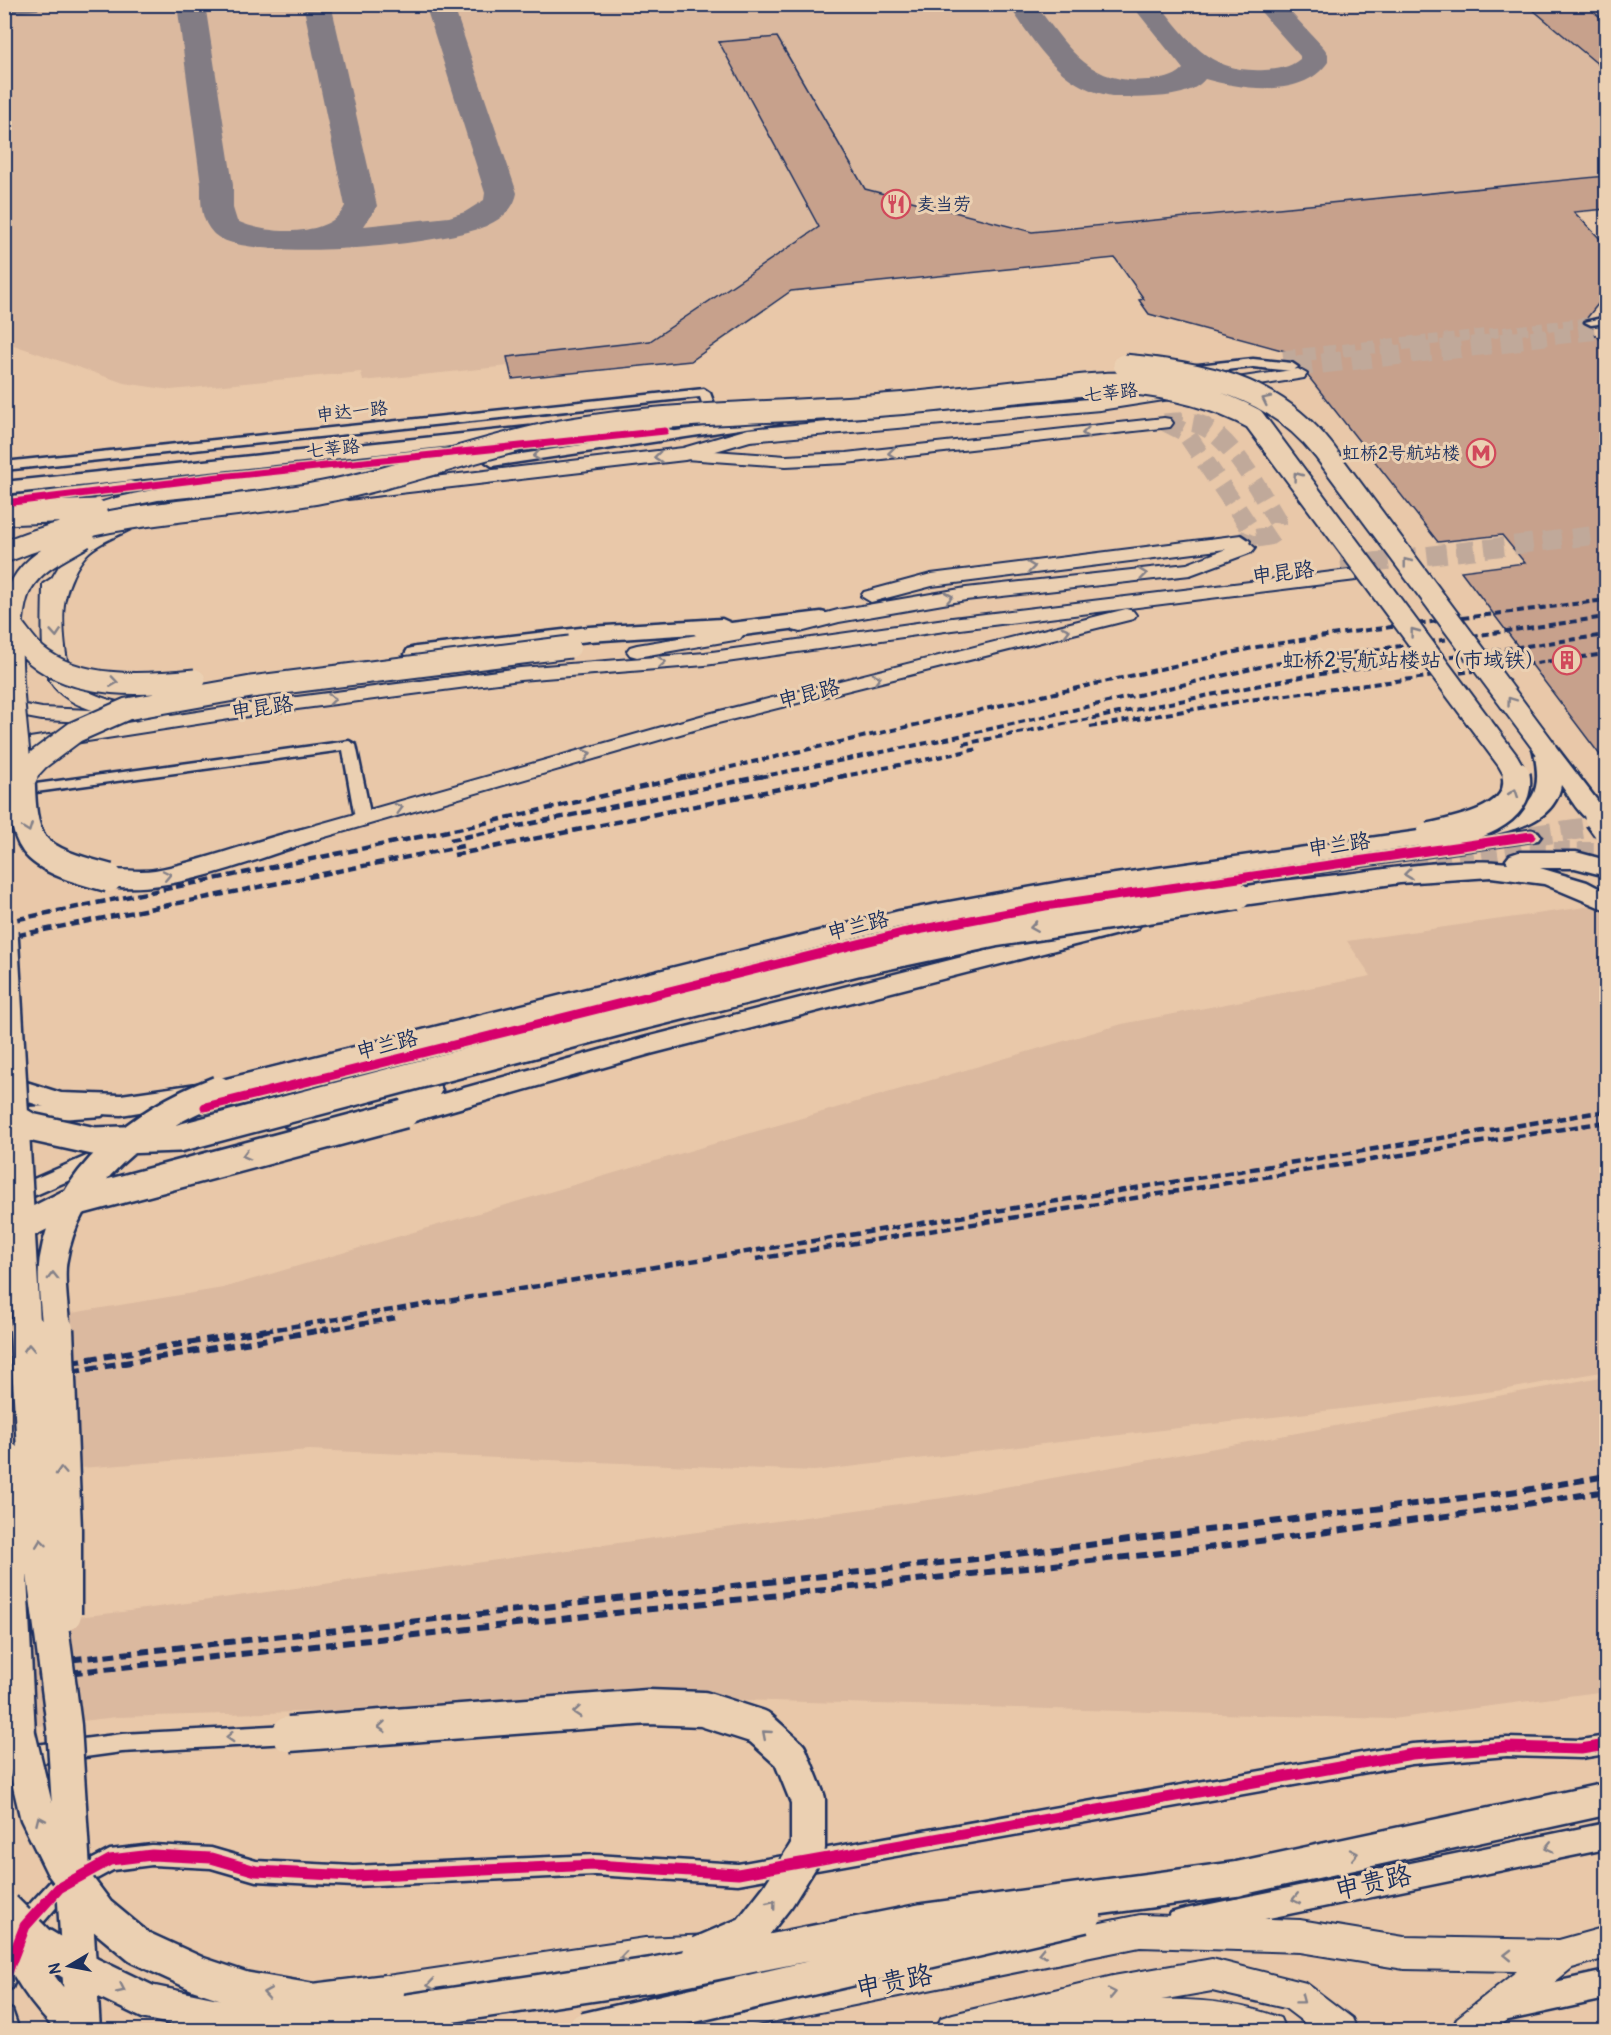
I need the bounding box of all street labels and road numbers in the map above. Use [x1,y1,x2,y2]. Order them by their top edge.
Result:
street label: 七莘路 [1083,379,1139,407]
street label: 申达一路 [315,397,389,427]
street label: 七莘路 [305,435,361,463]
street label: 申昆路 [1250,556,1316,590]
street label: 申昆路 [775,673,843,715]
street label: 申昆路 [229,690,295,726]
street label: 申兰路 [1306,827,1372,863]
street label: 申兰路 [824,905,892,947]
street label: 申兰路 [353,1024,421,1066]
street label: 申贵路 [1332,1859,1414,1907]
street label: 申贵路 [853,1959,935,2005]

